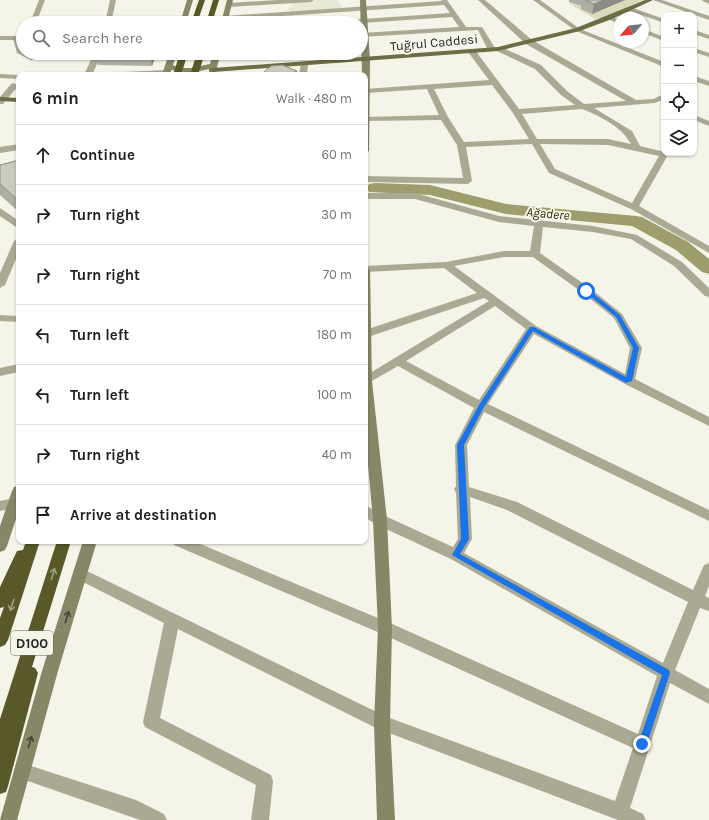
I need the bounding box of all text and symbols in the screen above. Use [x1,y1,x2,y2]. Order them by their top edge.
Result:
north arrow [613,12,649,48]
map controls [661,12,697,156]
button: + [661,12,697,48]
search box [16,16,368,60]
icon: search [30,27,52,49]
text: Search here [62,29,143,47]
street label: Tuğrul Caddesi [390,31,479,54]
button: − [661,48,697,84]
button: locate [661,84,697,120]
text: 6 min [32,88,79,108]
text: Walk · 480 m [276,91,352,106]
button: layers [661,120,697,156]
icon: ahead [32,144,54,166]
text: Continue [70,146,135,164]
text: 60 m [322,147,352,162]
icon: right [32,204,54,226]
water label: Ağadere [526,204,570,223]
text: Turn right [70,206,140,224]
text: 30 m [321,207,352,222]
icon: right [32,264,54,286]
text: Turn right [70,266,140,284]
text: 70 m [323,267,352,282]
route start [577,282,595,300]
icon: left [32,324,54,346]
text: Turn left [70,326,129,344]
text: 180 m [317,327,352,342]
icon: left [32,384,54,406]
text: Turn left [70,386,129,404]
text: 100 m [317,387,352,402]
icon: right [32,444,54,466]
text: Turn right [70,446,140,464]
text: 40 m [322,447,352,462]
icon: arrive [32,504,54,526]
text: Arrive at destination [70,506,217,524]
one-way arrow [50,568,57,581]
one-way arrow [8,598,15,611]
one-way arrow [64,611,71,624]
road number: D100 [11,631,53,655]
route end [633,735,651,753]
one-way arrow [27,736,34,749]

